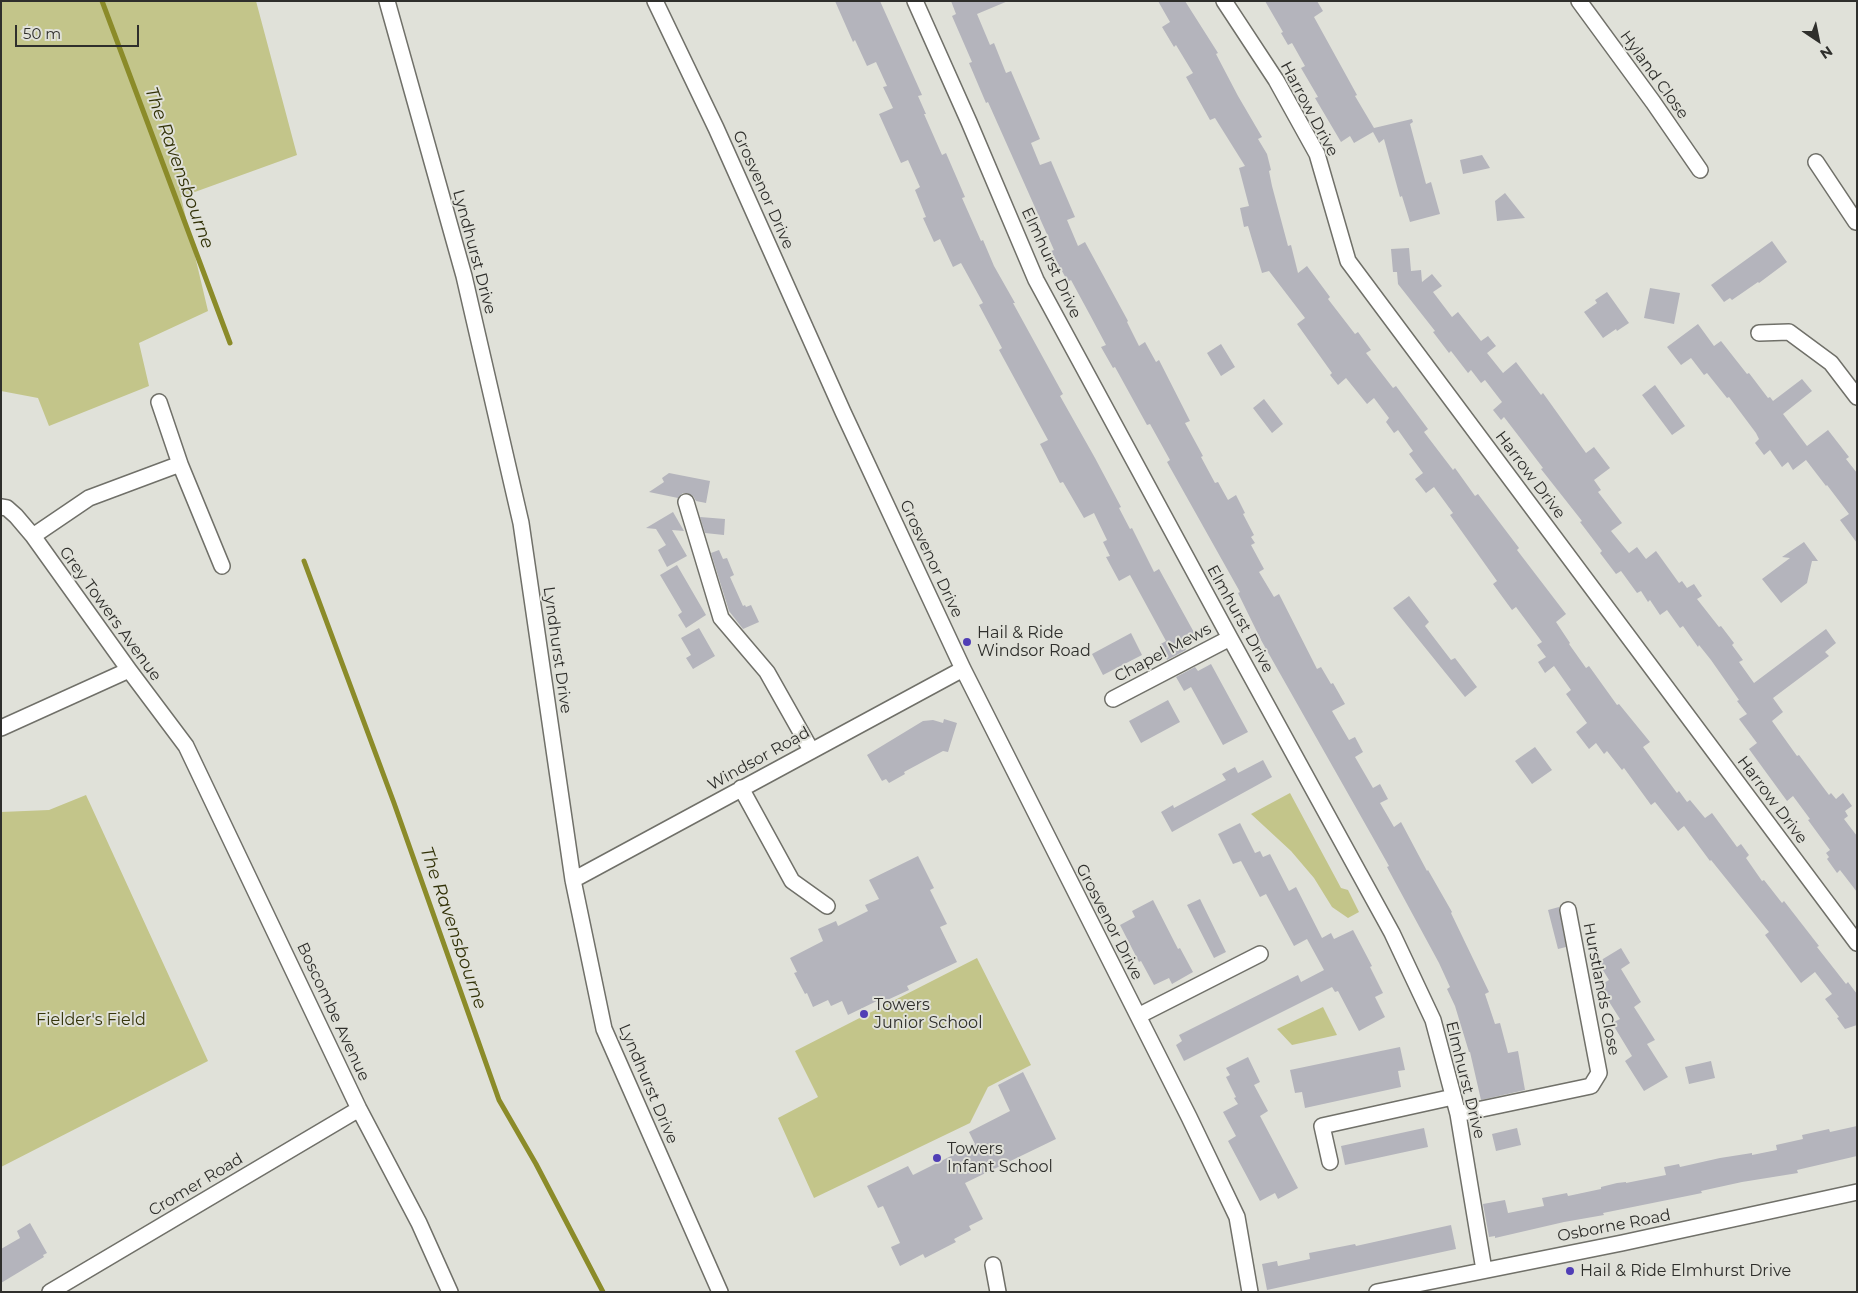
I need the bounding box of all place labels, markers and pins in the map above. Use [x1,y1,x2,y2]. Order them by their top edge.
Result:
place label: Hail & Ride Windsor Road [977,623,1091,661]
marker: Hail & Ride Windsor Road [961,636,973,648]
place label: Towers Junior School [874,995,982,1033]
marker: Towers Junior School [858,1008,870,1020]
place label: Towers Infant School [947,1139,1053,1177]
marker: Towers Infant School [931,1152,943,1164]
place label: Hail & Ride Elmhurst Drive [1580,1261,1791,1281]
marker: Hail & Ride Elmhurst Drive [1564,1265,1576,1277]

